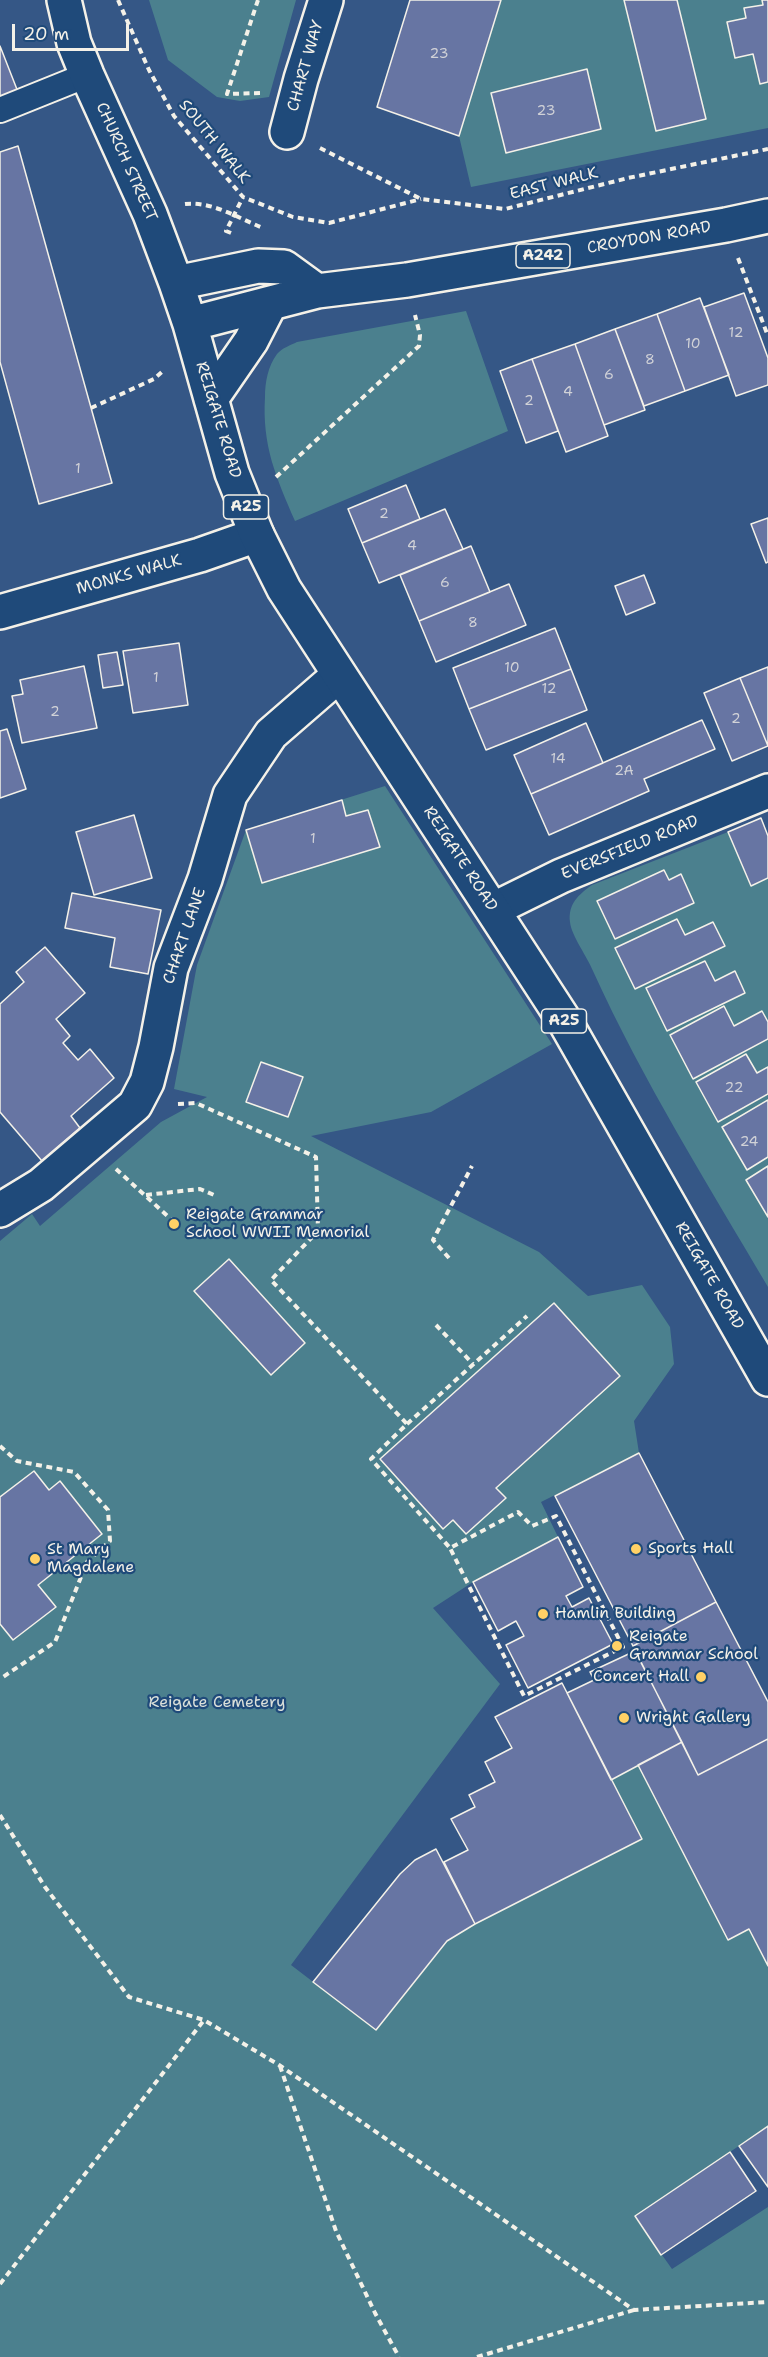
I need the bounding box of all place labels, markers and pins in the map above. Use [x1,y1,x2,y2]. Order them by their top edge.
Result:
place label: Reigate Grammar School WWII Memorial [186,1205,369,1243]
marker: Reigate Grammar School WWII Memorial [167,1217,181,1231]
place label: Sports Hall [648,1539,734,1559]
place label: St Mary Magdalene [47,1540,134,1578]
marker: Sports Hall [629,1542,643,1556]
marker: St Mary Magdalene [28,1552,42,1566]
place label: Hamlin Building [555,1604,676,1624]
marker: Hamlin Building [536,1607,550,1621]
place label: Reigate Grammar School [629,1627,758,1665]
marker: Reigate Grammar School [610,1639,624,1653]
place label: Concert Hall [593,1667,689,1687]
marker: Concert Hall [694,1670,708,1684]
place label: Wright Gallery [636,1708,751,1728]
marker: Wright Gallery [617,1711,631,1725]

